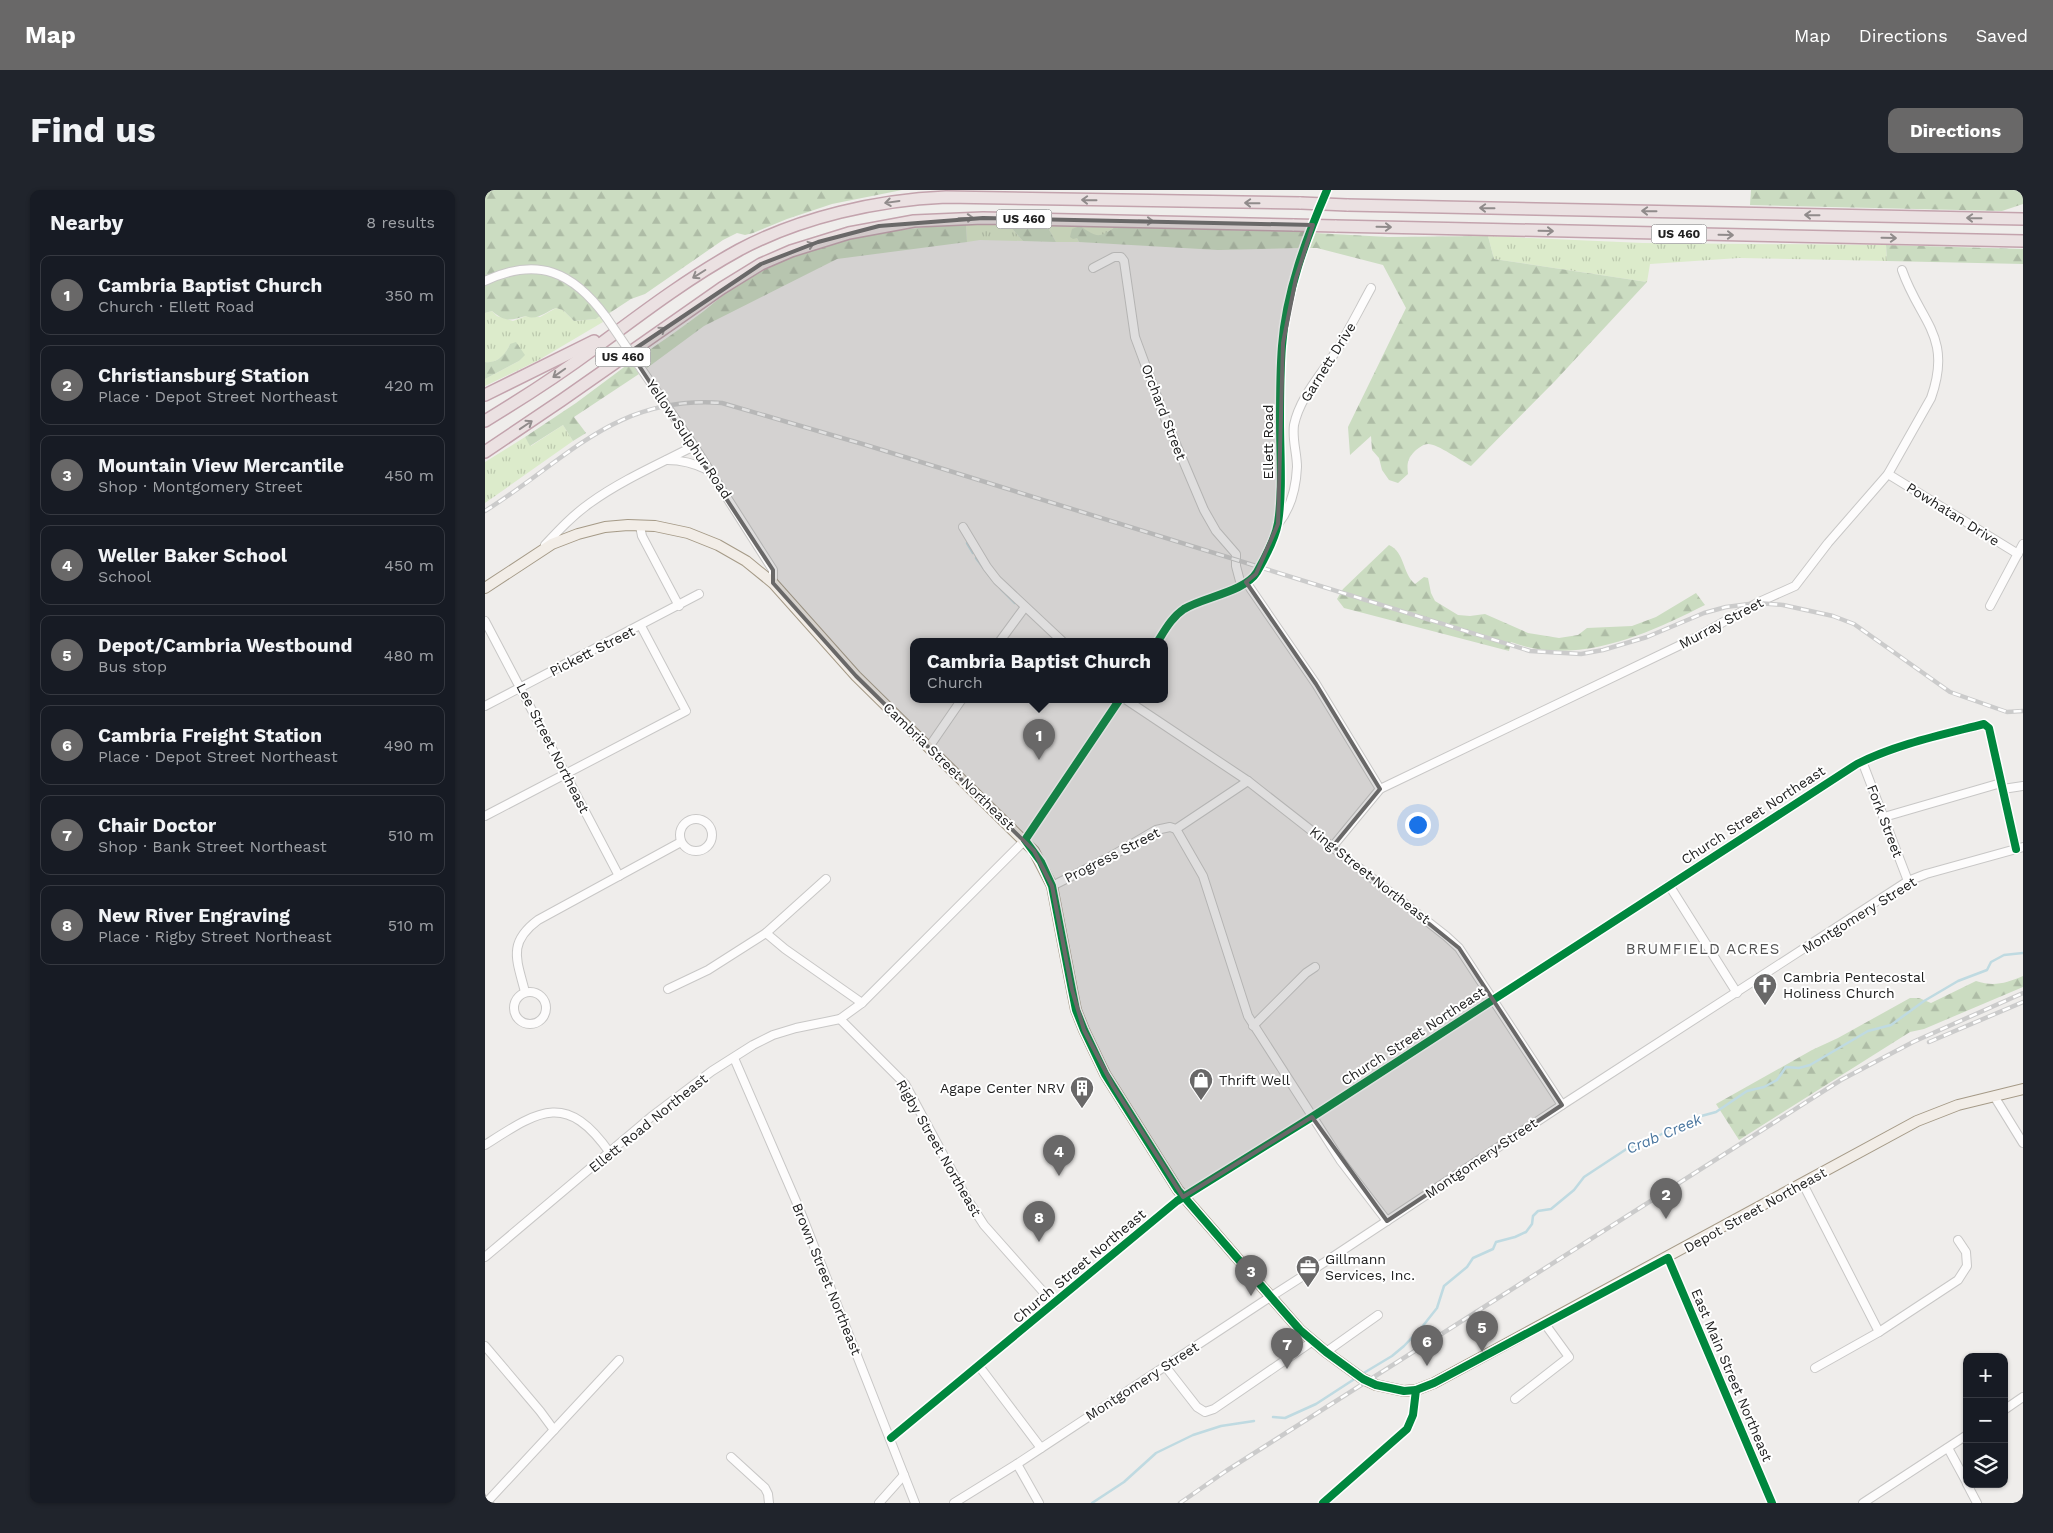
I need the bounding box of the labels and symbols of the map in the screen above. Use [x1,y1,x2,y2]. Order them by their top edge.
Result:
one-way arrow [1082,195,1098,205]
one-way arrow [884,197,900,207]
one-way arrow [1244,198,1260,207]
one-way arrow [1479,203,1495,212]
one-way arrow [1642,206,1658,216]
road number: US 460 [997,210,1051,228]
one-way arrow [1804,210,1820,220]
one-way arrow [958,214,974,223]
one-way arrow [1967,214,1983,223]
one-way arrow [1138,217,1154,226]
one-way arrow [1376,222,1392,232]
road number: US 460 [1651,224,1707,244]
one-way arrow [1538,226,1554,236]
one-way arrow [1718,230,1734,240]
one-way arrow [1881,234,1897,243]
one-way arrow [798,241,814,250]
one-way arrow [693,269,707,279]
street label: Garnett Drive [1297,319,1359,405]
one-way arrow [652,327,666,337]
road number: US 460 [595,348,651,366]
street label: Orchard Street [1138,362,1190,462]
one-way arrow [552,368,566,378]
street label: Yellow Sulphur Road [643,376,735,502]
street label: Ellett Road [1260,404,1276,480]
one-way arrow [518,420,532,430]
street label: Powhatan Drive [1904,479,2002,549]
street label: Murray Street [1676,594,1766,652]
street label: Pickett Street [547,623,637,679]
street label: Lee Street Northeast [513,680,593,816]
street label: Cambria Street Northeast [880,699,1018,833]
pin: 1 [1023,719,1055,760]
street label: Church Street Northeast [1678,762,1828,868]
street label: Fork Street [1864,782,1906,860]
your location [1405,812,1431,838]
street label: King Street Northeast [1307,823,1433,927]
street label: Progress Street [1062,824,1163,886]
street label: Montgomery Street [1799,873,1919,957]
district label: BRUMFIELD ACRES [1626,940,1780,958]
place label: Cambria Pentecostal Holiness Church [1783,969,1926,1001]
church icon: Cambria Pentecostal Holiness Church [1752,972,1778,1006]
street label: Church Street Northeast [1338,983,1488,1089]
shop icon: Thrift Well [1188,1067,1214,1101]
street label: Ellett Road Northeast [586,1070,710,1176]
place label: Thrift Well [1219,1072,1291,1088]
building icon: Agape Center NRV [1069,1075,1095,1109]
street label: Rigby Street Northeast [893,1077,985,1219]
place label: Agape Center NRV [940,1080,1065,1096]
water label: Crab Creek [1624,1110,1705,1158]
street label: Montgomery Street [1422,1115,1540,1201]
pin: 4 [1043,1135,1075,1176]
street label: Depot Street Northeast [1681,1164,1829,1256]
pin: 2 [1650,1178,1682,1219]
street label: Brown Street Northeast [789,1201,865,1357]
pin: 8 [1023,1201,1055,1242]
street label: Church Street Northeast [1009,1206,1149,1326]
place label: Gillmann Services, Inc. [1325,1251,1415,1283]
office icon: Gillmann Services, Inc. [1295,1254,1321,1288]
pin: 3 [1235,1255,1267,1296]
street label: East Main Street Northeast [1688,1286,1776,1464]
pin: 5 [1466,1311,1498,1352]
pin: 6 [1411,1325,1443,1366]
pin: 7 [1271,1328,1303,1369]
street label: Montgomery Street [1083,1338,1202,1424]

